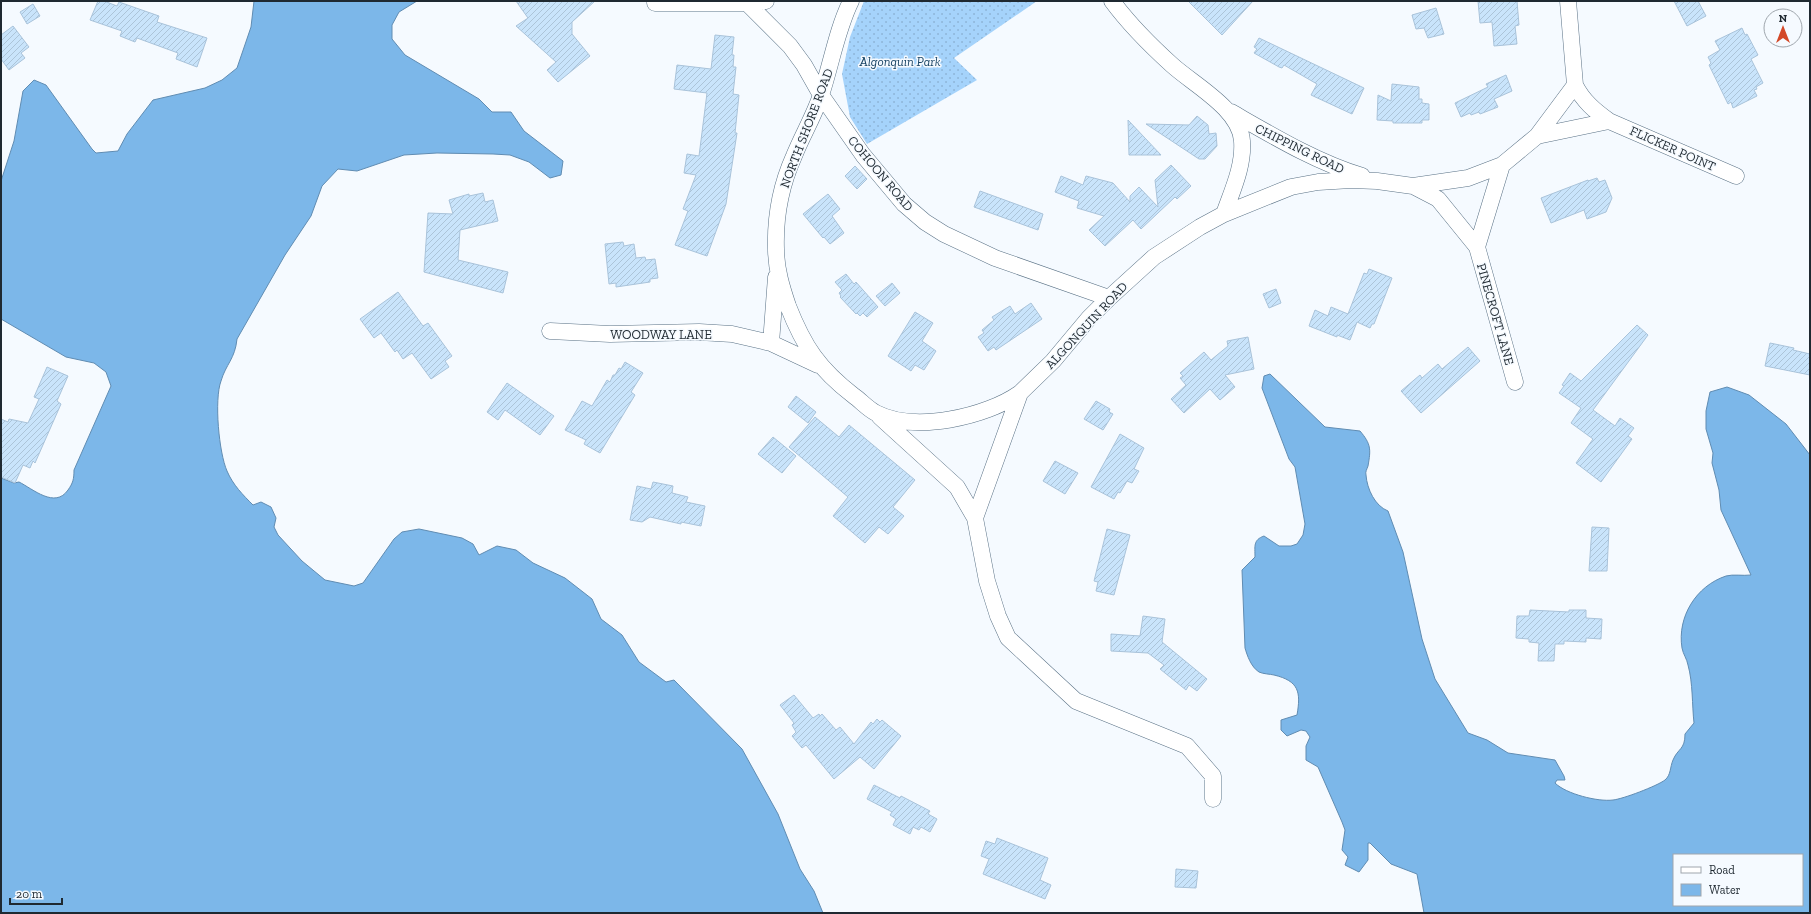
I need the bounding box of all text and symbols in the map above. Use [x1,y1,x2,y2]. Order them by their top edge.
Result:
north arrow [1763,8,1803,48]
text: N [1779,12,1788,25]
park label: Algonquin Park [858,54,941,69]
street label: NORTH SHORE ROAD [777,66,836,190]
street label: CHIPPING ROAD [1253,120,1347,177]
street label: FLICKER POINT [1628,123,1718,174]
street label: COHOON ROAD [845,133,916,214]
street label: PINECROFT LANE [1474,261,1517,367]
street label: ALGONQUIN ROAD [1042,279,1131,372]
street label: WOODWAY LANE [610,327,712,342]
legend [1673,854,1803,906]
text: Road [1709,863,1735,877]
scale bar [10,880,62,906]
text: Water [1709,883,1741,897]
text: 20 m [16,887,43,901]

